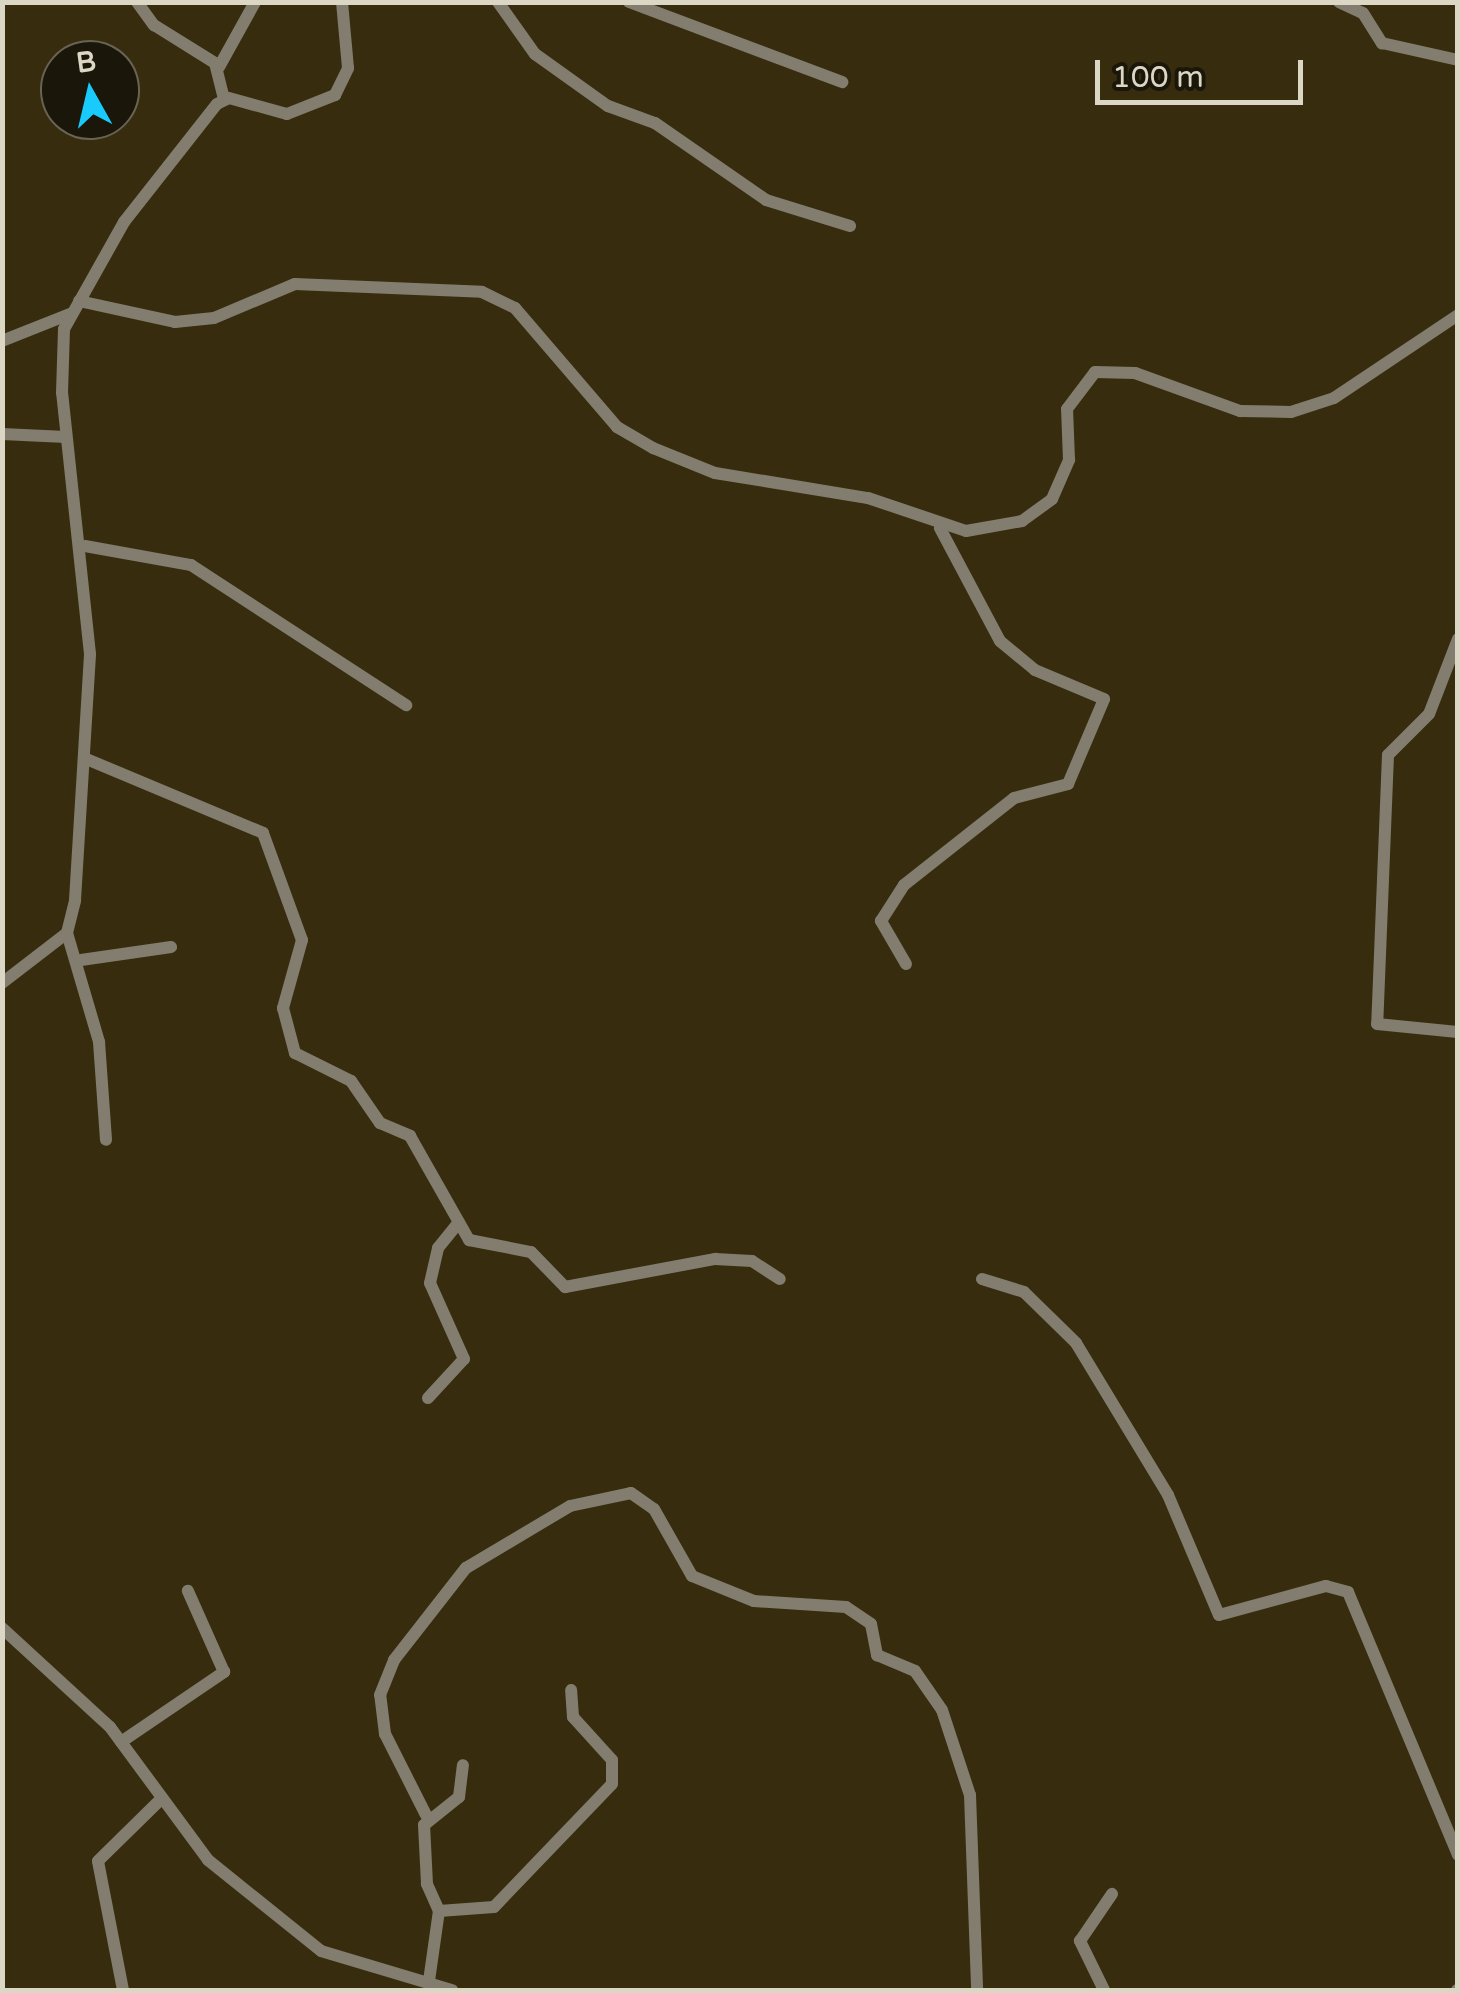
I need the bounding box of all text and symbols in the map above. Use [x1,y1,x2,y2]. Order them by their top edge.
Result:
north arrow [40,40,140,140]
scale bar [1100,40,1308,102]
text: B [74,44,98,80]
text: 100 m [1112,59,1204,96]

